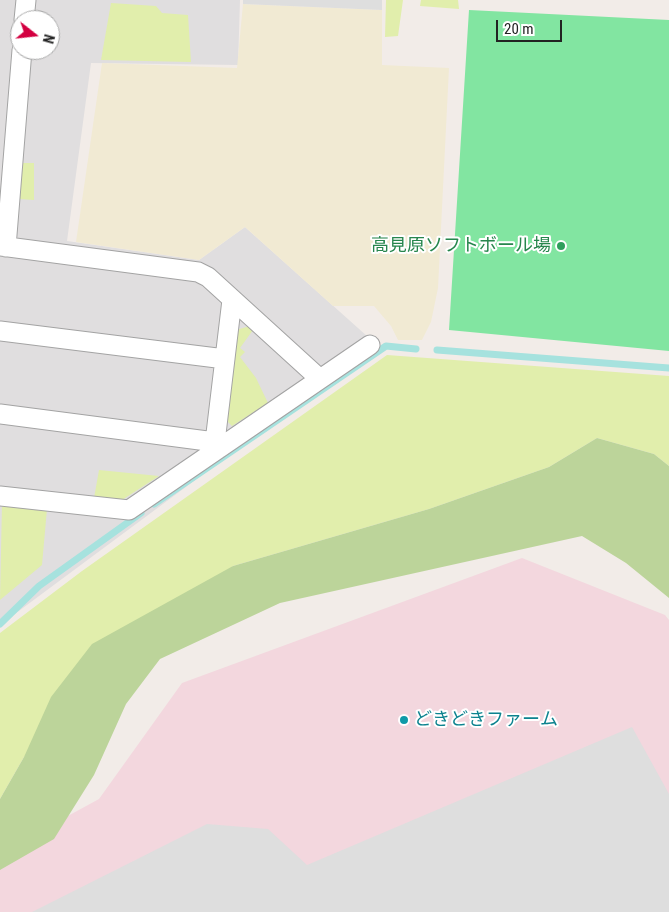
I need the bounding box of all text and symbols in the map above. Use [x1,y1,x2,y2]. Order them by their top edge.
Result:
north arrow [10,10,60,60]
scale bar [499,10,565,42]
text: 20 m [504,20,534,38]
text: N [40,33,57,45]
place label: 高見原ソフトボール場 [371,235,551,257]
marker: 高見原ソフトボール場 [555,240,567,252]
place label: どきどきファーム [414,709,558,731]
marker: どきどきファーム [398,714,410,726]

